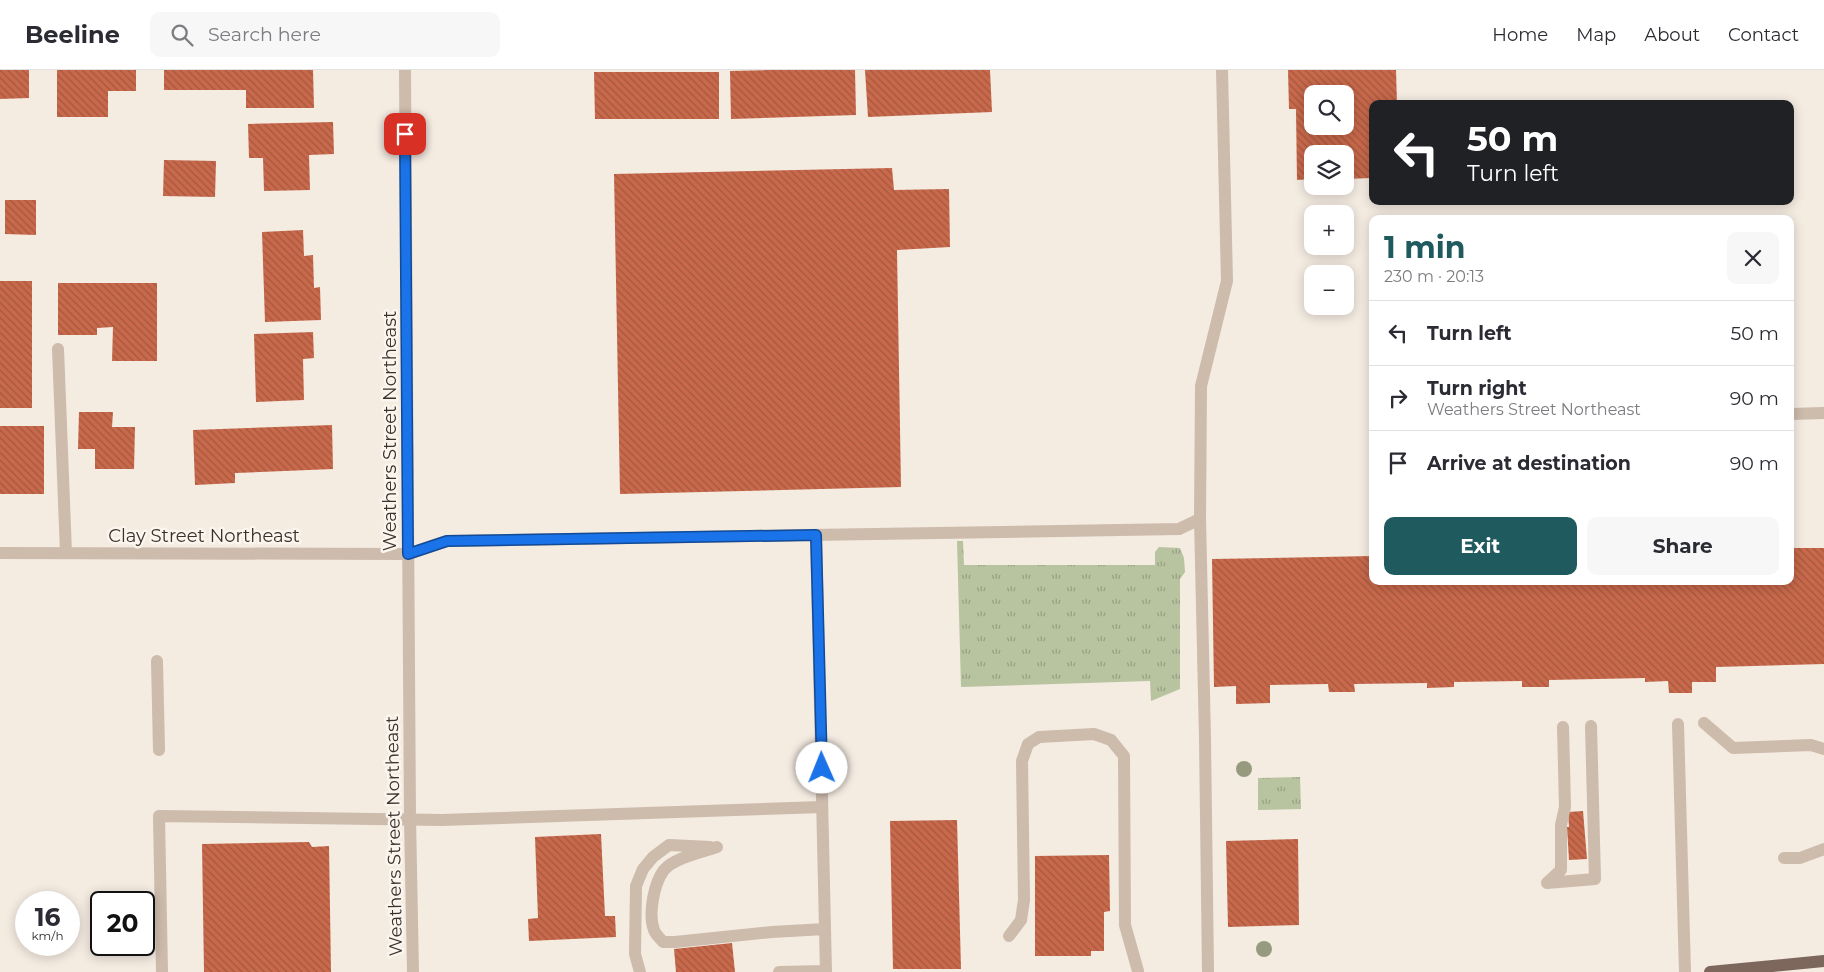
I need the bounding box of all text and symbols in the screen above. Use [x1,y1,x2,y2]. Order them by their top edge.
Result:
search box [150,12,500,57]
text: Beeline [25,20,120,49]
icon: search [168,21,196,49]
text: Search here [208,23,321,46]
text: Home [1492,24,1548,46]
text: Map [1576,24,1616,46]
text: About [1644,24,1700,46]
text: Contact [1728,24,1799,46]
map controls [1304,85,1354,315]
button: search [1304,85,1354,135]
pin [384,113,426,155]
text: 50 m [1467,117,1558,160]
icon: arrive [391,120,419,148]
icon: left [1384,120,1449,185]
button: layers [1304,145,1354,195]
text: Turn left [1467,160,1559,187]
button: + [1304,205,1354,255]
text: 1 min [1384,229,1465,266]
button: close [1727,232,1779,284]
button: − [1304,265,1354,315]
text: 230 m · 20:13 [1384,267,1484,286]
street label: Weathers Street Northeast [379,311,401,551]
icon: left [1384,319,1412,347]
text: Turn left [1427,322,1512,345]
text: 50 m [1731,322,1779,345]
text: Turn right [1427,377,1527,400]
icon: right [1384,384,1412,412]
text: 90 m [1730,387,1779,410]
text: Weathers Street Northeast [1427,400,1641,419]
icon: arrive [1384,449,1412,477]
text: Arrive at destination [1427,452,1631,475]
text: 90 m [1730,452,1779,475]
button: Exit [1384,517,1577,575]
button: Share [1587,517,1779,575]
street label: Clay Street Northeast [108,525,300,547]
street label: Weathers Street Northeast [381,716,407,956]
position arrow [795,741,847,793]
speed limit sign: 20 [90,891,155,956]
text: 16 [35,902,60,932]
text: km/h [31,928,64,943]

